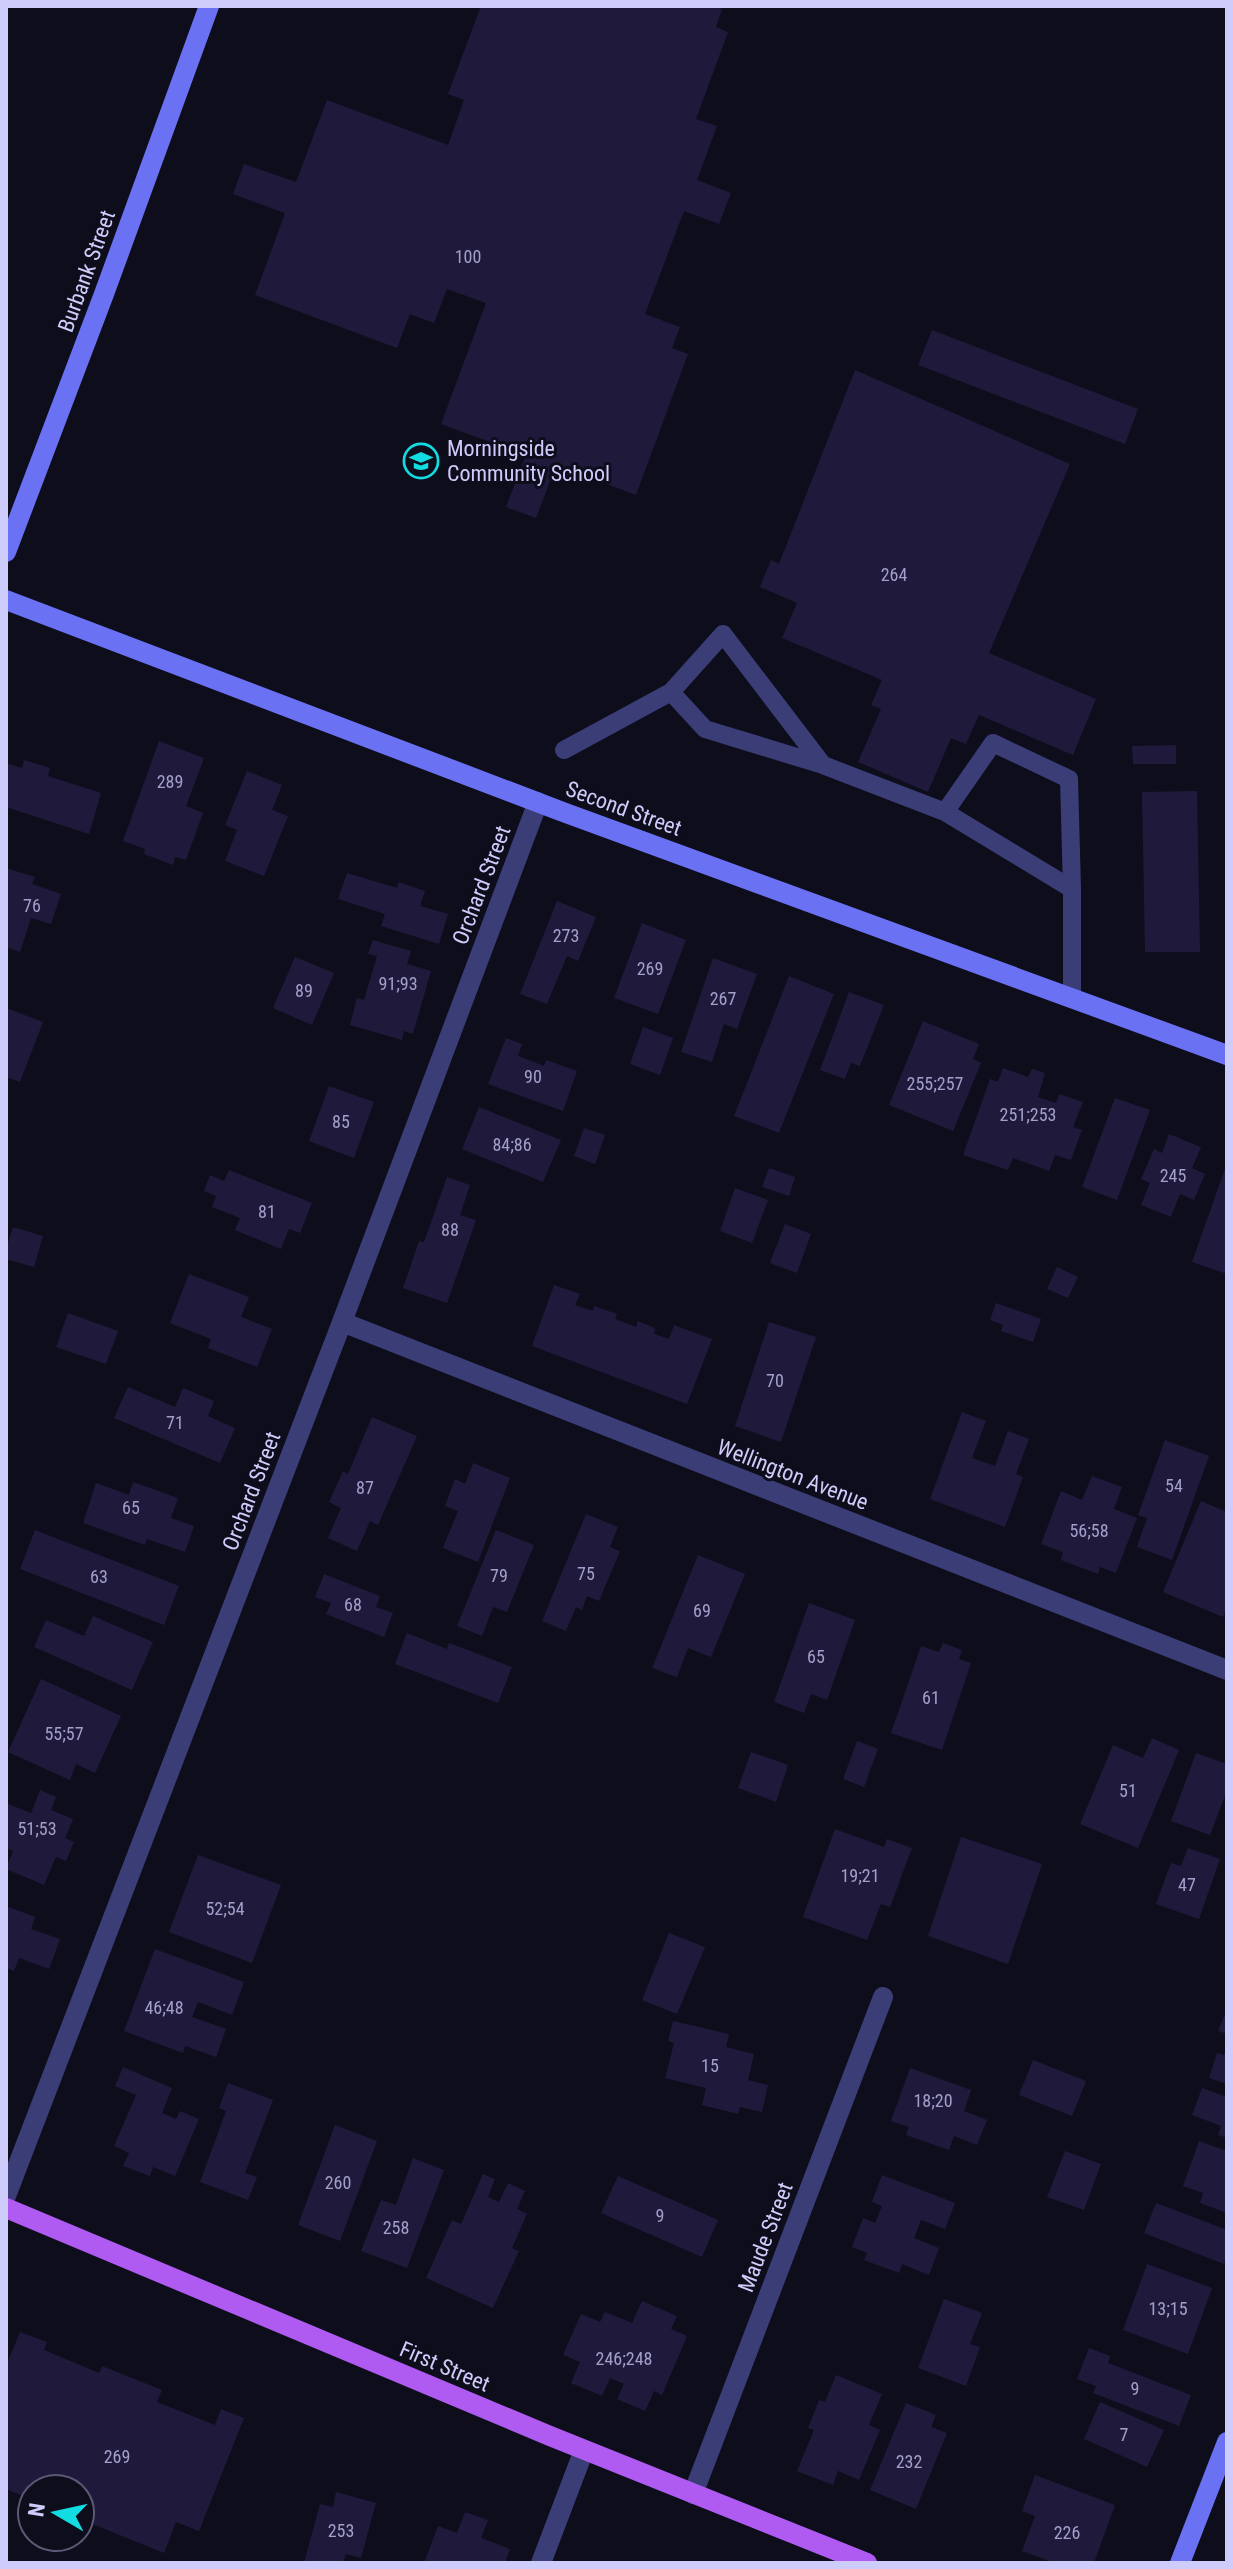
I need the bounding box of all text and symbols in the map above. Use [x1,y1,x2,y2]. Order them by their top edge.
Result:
street label: Burbank Street [53,207,120,336]
house number: 100 [455,246,481,267]
place label: Morningside Community School [447,436,610,486]
school or university icon: Morningside Community School [402,442,440,480]
house number: 264 [881,564,907,585]
house number: 289 [157,771,183,792]
street label: Second Street [563,776,685,841]
street label: Orchard Street [447,822,516,948]
house number: 76 [23,895,41,916]
house number: 273 [553,925,579,946]
house number: 269 [637,958,663,979]
house number: 91;93 [378,973,418,994]
house number: 89 [295,980,313,1001]
house number: 267 [710,988,736,1009]
house number: 90 [524,1066,542,1087]
house number: 255;257 [907,1073,964,1094]
house number: 251;253 [1000,1104,1056,1125]
house number: 85 [332,1111,350,1132]
house number: 84;86 [492,1134,532,1155]
house number: 245 [1160,1165,1186,1186]
house number: 81 [258,1201,276,1222]
house number: 88 [441,1219,459,1240]
house number: 70 [766,1370,784,1391]
house number: 71 [166,1412,184,1433]
street label: Orchard Street [217,1428,286,1554]
street label: Wellington Avenue [714,1434,872,1515]
house number: 54 [1165,1475,1183,1496]
house number: 87 [356,1477,374,1498]
house number: 65 [122,1497,140,1518]
house number: 56;58 [1069,1520,1109,1541]
house number: 75 [577,1563,595,1584]
house number: 79 [490,1565,508,1586]
house number: 63 [90,1566,108,1587]
house number: 68 [344,1594,362,1615]
house number: 69 [693,1600,711,1621]
house number: 65 [807,1646,825,1667]
house number: 61 [922,1687,940,1708]
house number: 55;57 [44,1723,84,1744]
house number: 51 [1119,1780,1137,1801]
house number: 51;53 [17,1818,57,1839]
house number: 19;21 [840,1865,880,1886]
house number: 47 [1178,1874,1196,1895]
house number: 52;54 [205,1898,245,1919]
house number: 46;48 [144,1997,184,2018]
house number: 15 [701,2055,719,2076]
house number: 18;20 [913,2090,953,2111]
house number: 260 [325,2172,351,2193]
street label: Maude Street [733,2179,798,2296]
house number: 9 [656,2205,664,2226]
house number: 258 [383,2217,409,2238]
house number: 13;15 [1148,2298,1188,2319]
street label: First Street [396,2336,494,2397]
house number: 246;248 [596,2348,652,2369]
house number: 9 [1131,2378,1139,2399]
house number: 7 [1120,2424,1129,2445]
house number: 269 [104,2446,130,2467]
house number: 232 [896,2451,922,2472]
north arrow [16,2473,96,2553]
text: N [23,2501,50,2519]
house number: 253 [328,2520,354,2541]
house number: 226 [1054,2522,1080,2543]

